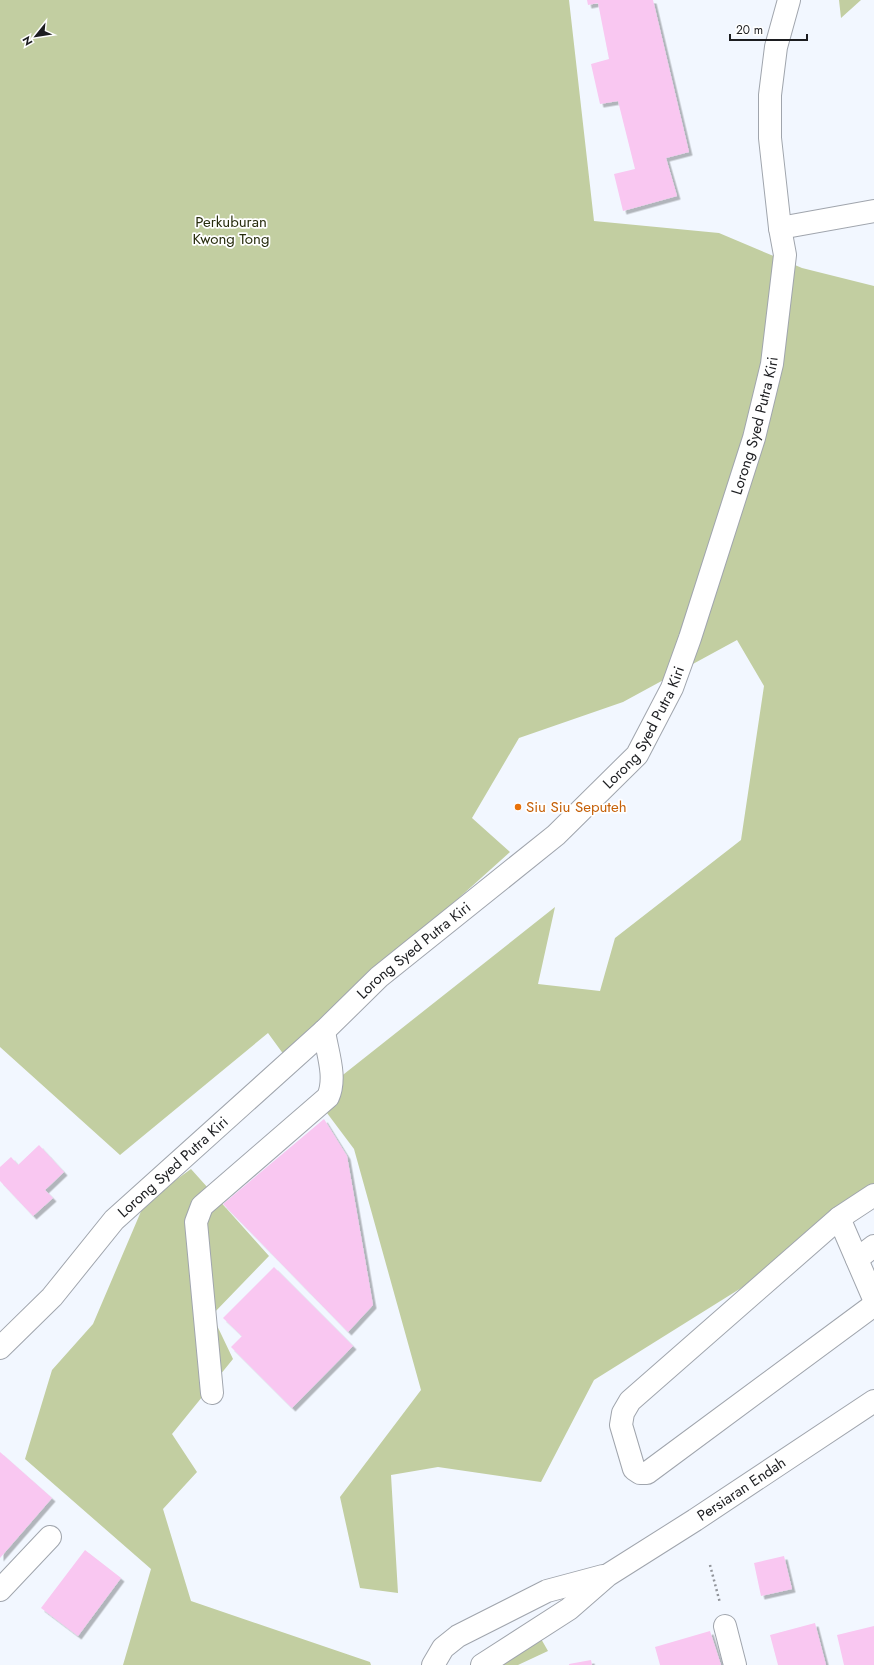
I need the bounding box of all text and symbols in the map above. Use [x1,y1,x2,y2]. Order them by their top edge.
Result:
north arrow [16,16,56,56]
scale bar [730,16,807,42]
text: 20 m [736,21,763,39]
text: N [18,33,36,49]
park label: Perkuburan Kwong Tong [193,211,269,250]
street label: Lorong Syed Putra Kiri [726,356,784,497]
street label: Lorong Syed Putra Kiri [598,663,690,794]
place label: Siu Siu Seputeh [526,796,627,818]
marker: Siu Siu Seputeh [513,802,523,812]
street label: Lorong Syed Putra Kiri [352,897,475,1004]
street label: Lorong Syed Putra Kiri [113,1111,233,1223]
street label: Persiaran Endah [693,1452,790,1527]

